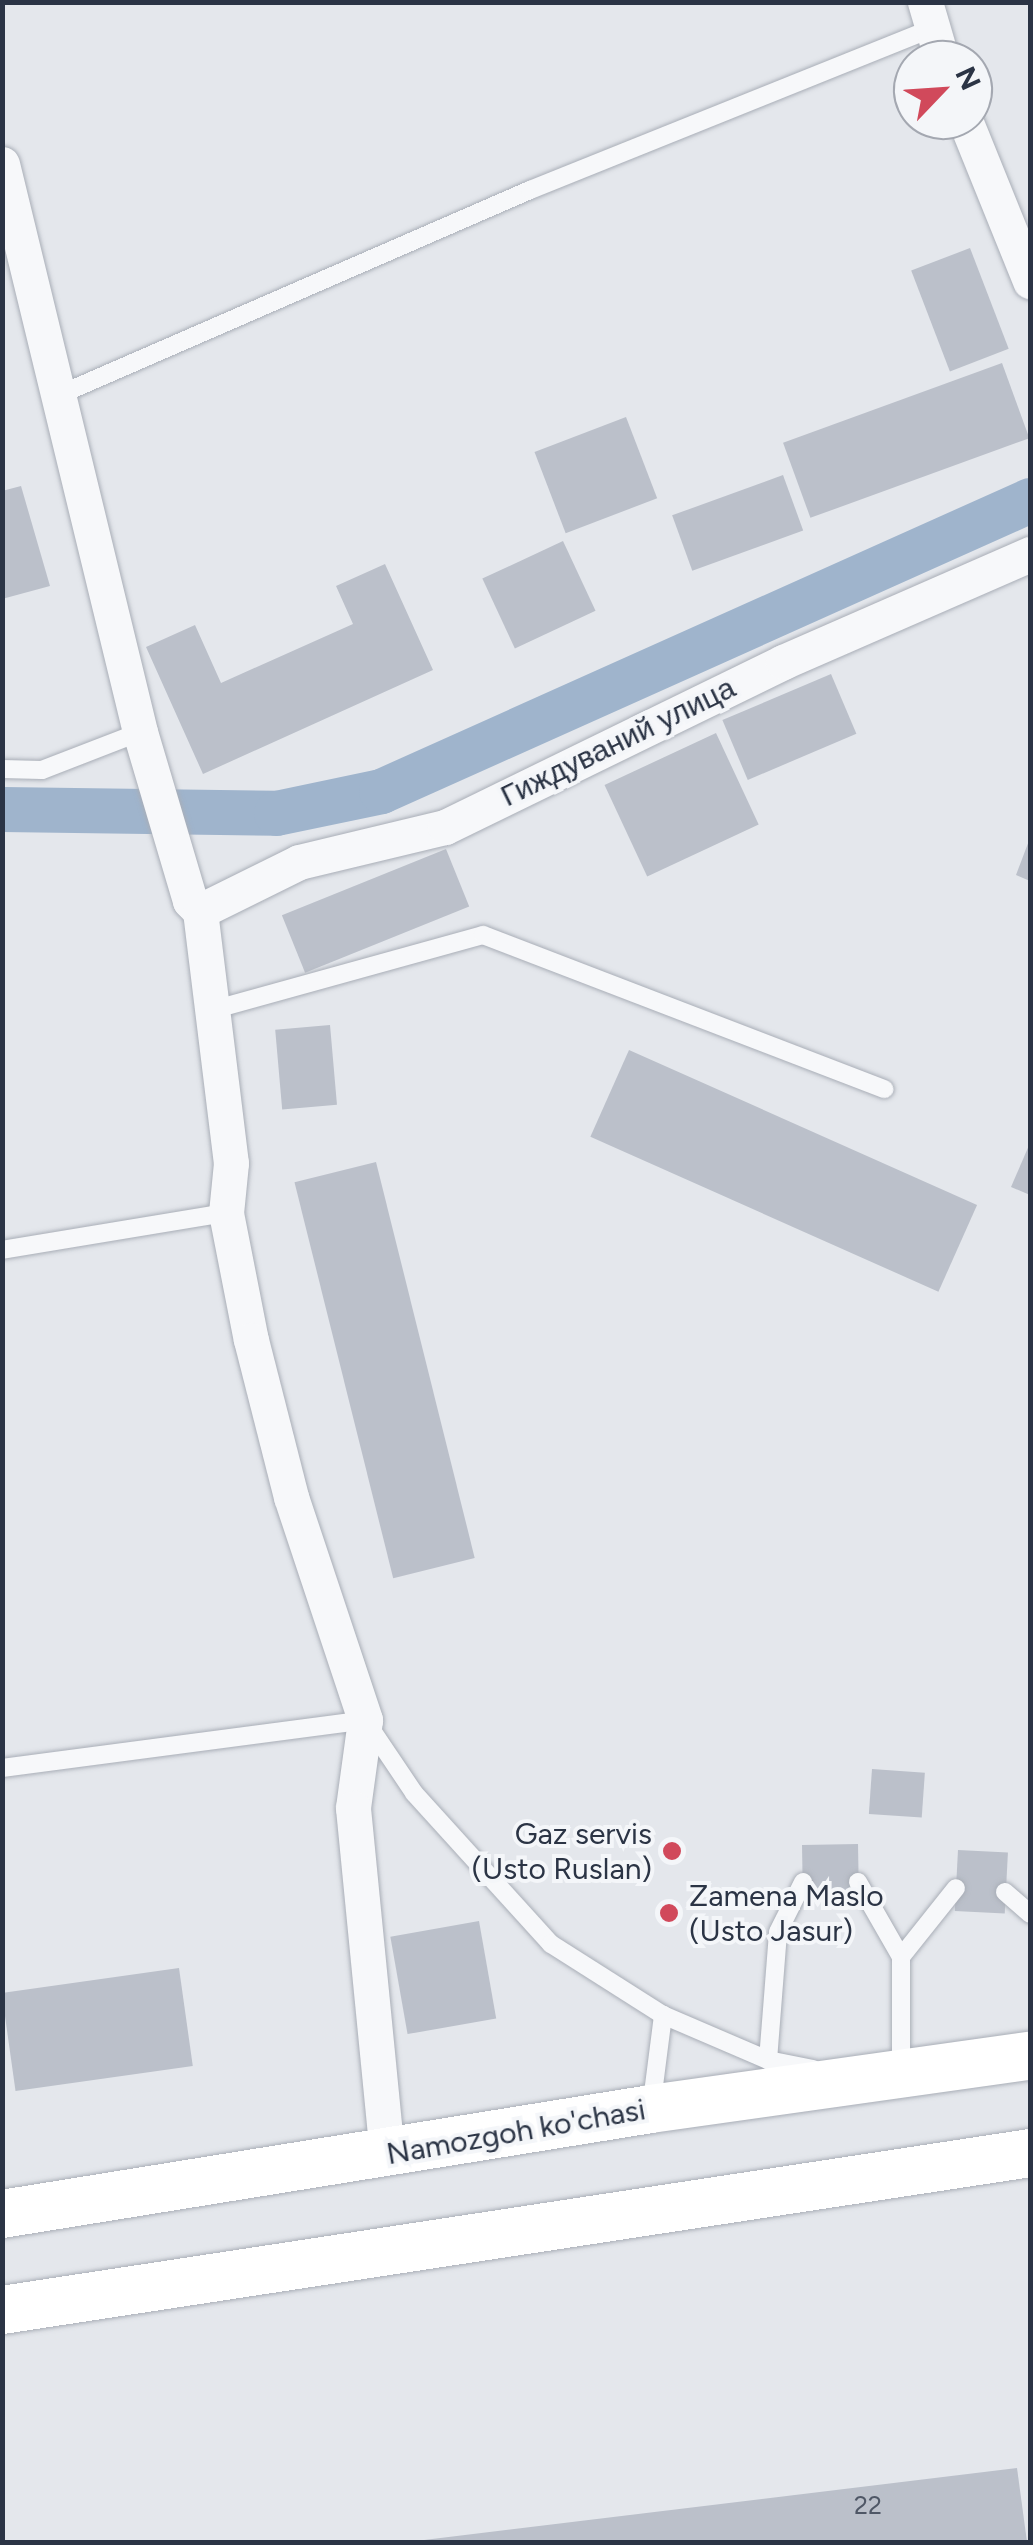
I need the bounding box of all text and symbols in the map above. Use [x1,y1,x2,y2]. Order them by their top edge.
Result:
north arrow [893,40,993,140]
text: N [948,61,988,95]
street label: Гиждуваний улица [495,670,741,814]
place label: Gaz servis (Usto Ruslan) [472,1816,652,1886]
marker: Gaz servis (Usto Ruslan) [661,1840,683,1862]
place label: Zamena Maslo (Usto Jasur) [689,1878,884,1948]
marker: Zamena Maslo (Usto Jasur) [658,1902,680,1924]
street label: Namozgoh ko'chasi [384,2092,648,2172]
house number: 22 [854,2490,882,2520]

